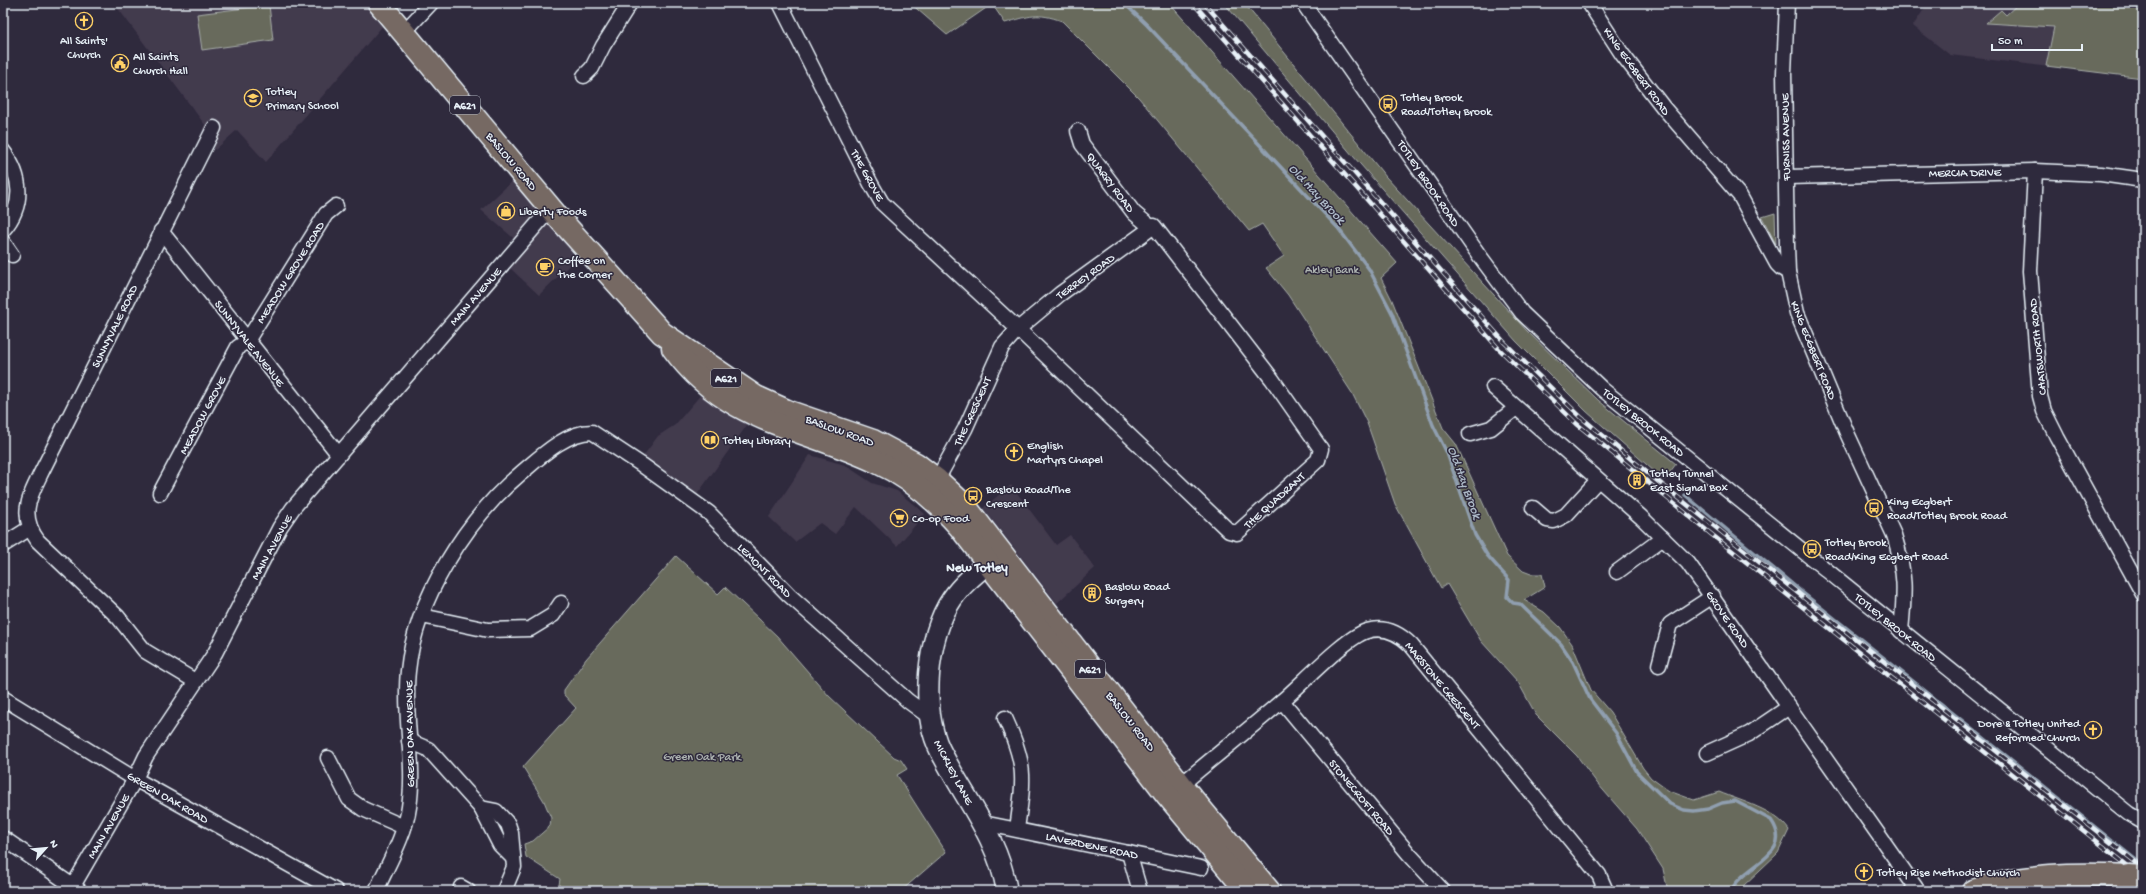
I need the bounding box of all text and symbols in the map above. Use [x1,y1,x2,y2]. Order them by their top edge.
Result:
church icon: All Saints' Church [74,11,94,31]
street label: KING ECGBERT ROAD [1599,26,1672,119]
scale bar [1992,26,2082,52]
place label: All Saints' Church [60,35,108,63]
text: 50 m [1998,35,2023,49]
place label: All Saints Church Hall [133,51,188,79]
public building icon: All Saints Church Hall [110,53,130,73]
place label: Totley Primary School [265,86,339,114]
school or university icon: Totley Primary School [243,88,263,108]
place label: Totley Brook Road/Totley Brook [1400,92,1493,120]
street label: FURNISS AVENUE [1779,93,1795,182]
bus stop icon: Totley Brook Road/Totley Brook [1378,94,1398,114]
road number: A621 [450,96,480,114]
street label: BASLOW ROAD [481,129,539,194]
street label: TOTLEY BROOK ROAD [1393,137,1462,230]
street label: THE GROVE [846,147,886,205]
street label: QUARRY ROAD [1082,150,1137,216]
water label: Old Hay Brook [1285,162,1348,229]
street label: MERCIA DRIVE [1929,166,2002,182]
shop icon: Liberty Foods [496,201,516,221]
place label: Liberty Foods [519,206,587,220]
street label: MEADOW GROVE ROAD [255,219,329,327]
street label: TERREY ROAD [1053,252,1118,304]
place label: Coffee on the Corner [557,255,613,283]
cafe icon: Coffee on the Corner [535,257,555,277]
park label: Akley Bank [1305,264,1361,278]
street label: MAIN AVENUE [447,265,506,329]
street label: SUNNYVALE ROAD [90,283,142,371]
street label: SUNNYVALE AVENUE [210,298,287,391]
street label: CHATSWORTH ROAD [2027,298,2051,396]
street label: KING ECGBERT ROAD [1786,299,1838,402]
road number: A621 [711,369,741,387]
street label: MEADOW GROVE [177,374,230,457]
street label: THE CRESCENT [951,374,996,449]
street label: TOTLEY BROOK ROAD [1598,386,1687,461]
street label: BASLOW ROAD [802,413,876,451]
library icon: Totley Library [700,430,720,450]
place label: Totley Library [722,435,791,449]
place label: English Martyrs Chapel [1027,440,1103,468]
church icon: English Martyrs Chapel [1004,442,1024,462]
water label: Old Hay Brook [1444,445,1484,522]
place label: Totley Tunnel East Signal Box [1649,468,1729,496]
street label: THE QUADRANT [1241,469,1310,533]
building icon: Totley Tunnel East Signal Box [1627,470,1647,490]
place label: Baslow Road/The Crescent [985,484,1071,512]
bus stop icon: Baslow Road/The Crescent [963,486,983,506]
place label: King Ecgbert Road/Totley Brook Road [1887,496,2008,524]
bus stop icon: King Ecgbert Road/Totley Brook Road [1864,498,1884,518]
supermarket icon: Co-op Food [889,508,909,528]
street label: MAIN AVENUE [249,512,297,583]
place label: Co-op Food [912,513,970,527]
place label: Totley Brook Road/King Ecgbert Road [1824,537,1949,565]
bus stop icon: Totley Brook Road/King Ecgbert Road [1802,539,1822,559]
street label: LEMONT ROAD [733,541,794,602]
district label: New Totley [946,561,1008,576]
place label: Baslow Road Surgery [1104,581,1170,609]
building icon: Baslow Road Surgery [1082,583,1102,603]
street label: GROVE ROAD [1702,589,1751,652]
street label: TOTLEY BROOK ROAD [1850,591,1939,666]
street label: MARSTONE CRESCENT [1401,640,1483,734]
road number: A621 [1075,660,1105,678]
street label: GREEN OAK AVENUE [403,680,419,787]
street label: BASLOW ROAD [1101,689,1157,755]
place label: Dore & Totley United Reformed Church [1977,718,2081,746]
church icon: Dore & Totley United Reformed Church [2083,720,2103,740]
street label: MICKLEY LANE [929,738,975,808]
park label: Green Oak Park [663,751,742,765]
street label: STONECROFT ROAD [1325,757,1396,839]
street label: GREEN OAK ROAD [124,770,210,828]
street label: MAIN AVENUE [86,792,134,862]
north arrow [26,828,66,868]
street label: LAVERDENE ROAD [1044,830,1139,864]
text: N [46,838,60,850]
church icon: Totley Rise Methodist Church [1854,862,1874,882]
place label: Totley Rise Methodist Church [1876,867,2020,881]

